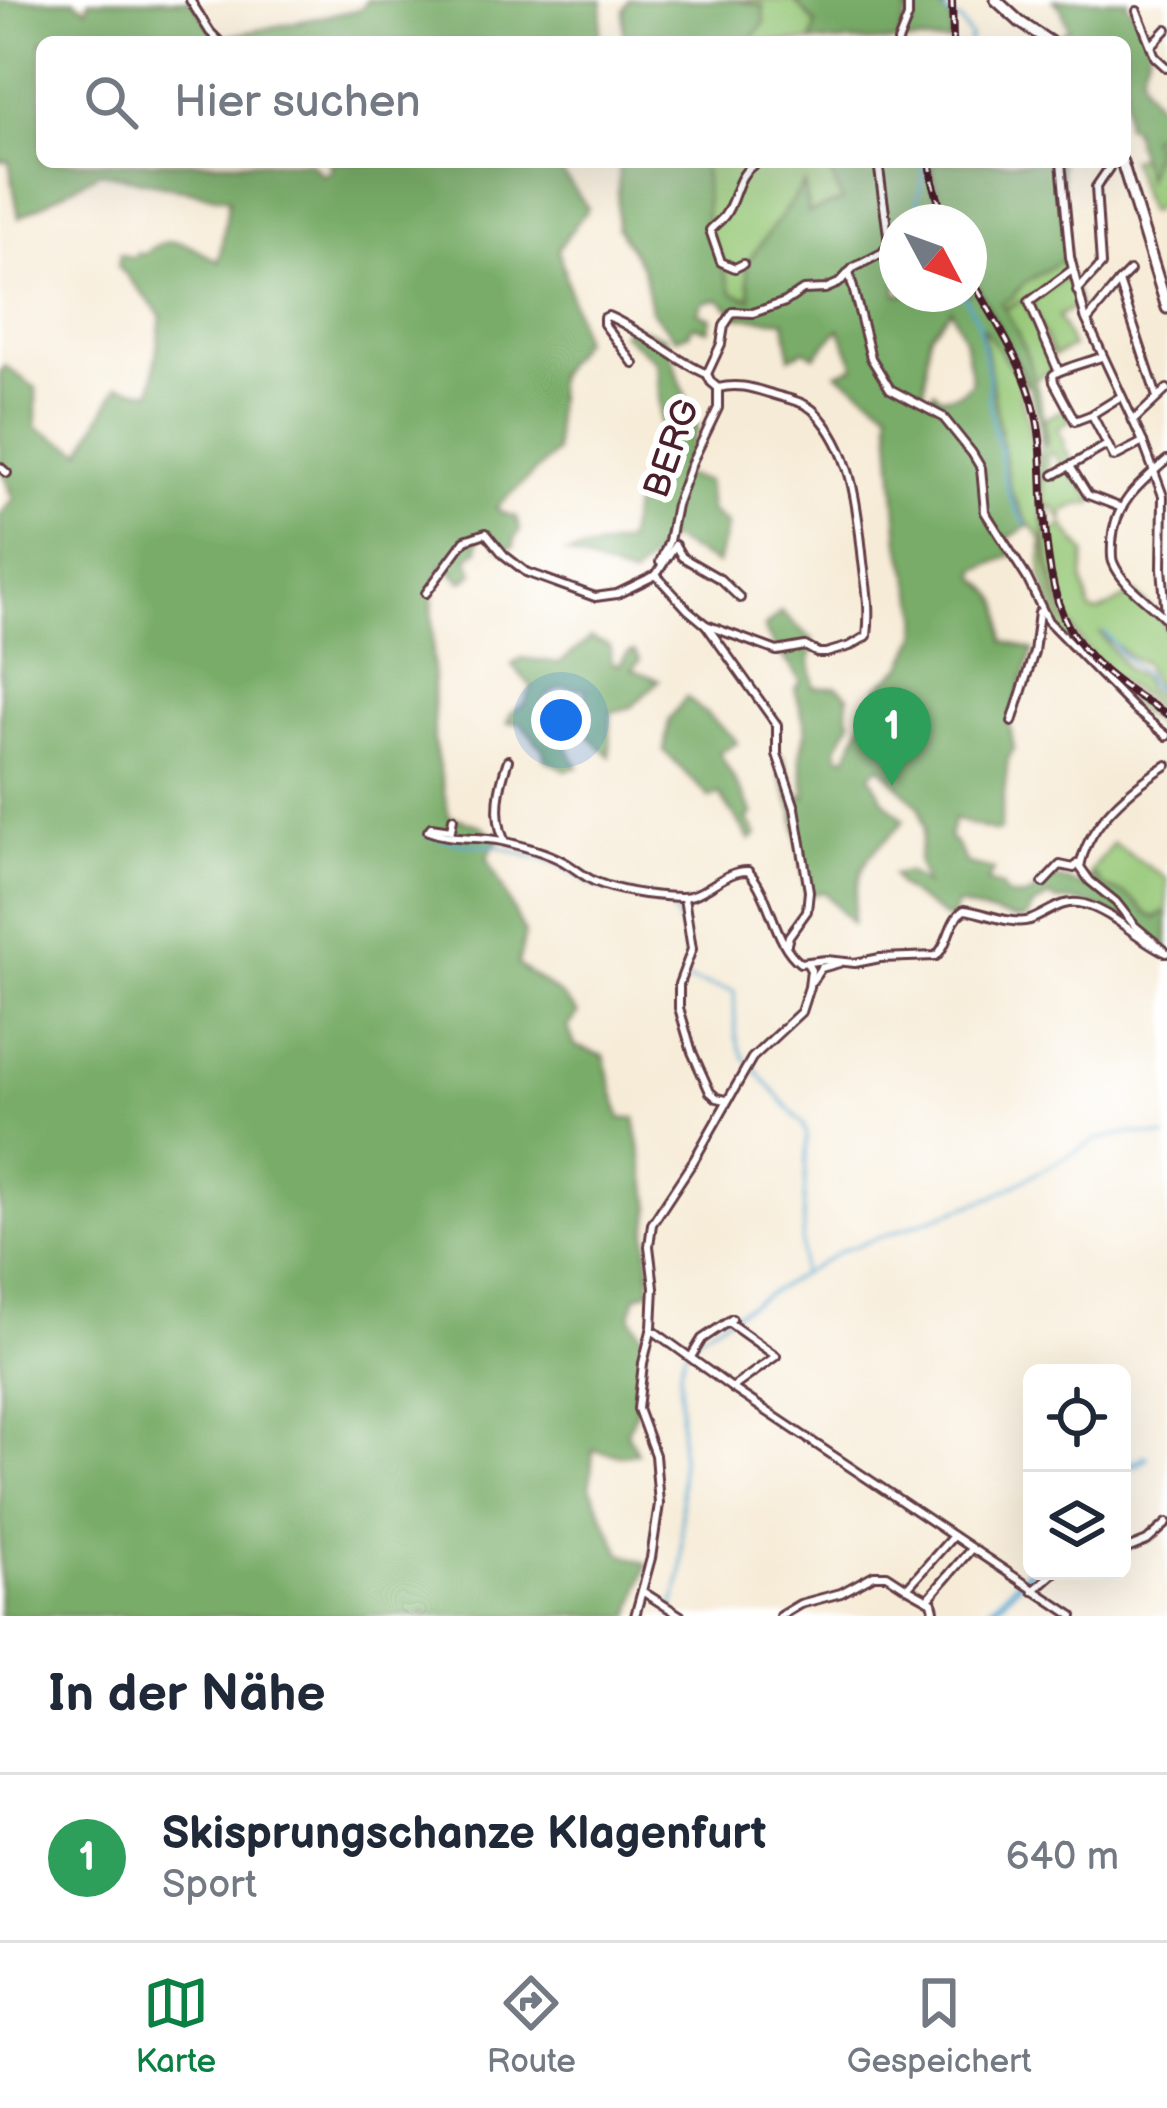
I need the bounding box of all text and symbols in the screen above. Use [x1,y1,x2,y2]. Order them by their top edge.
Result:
search box [36,36,1131,168]
icon: search [78,69,144,135]
text: Hier suchen [174,75,421,130]
north arrow [879,204,987,312]
street label: BERG [636,394,709,504]
pin: 1 [853,687,931,786]
your location [531,690,591,750]
map controls [1023,1364,1131,1580]
button: locate [1023,1364,1131,1472]
button: layers [1023,1472,1131,1580]
text: In der Nähe [48,1664,326,1725]
text: Skisprungschanze Klagenfurt [162,1807,766,1862]
text: 1 [79,1834,95,1881]
text: 640 m [1006,1834,1119,1881]
text: Sport [162,1862,257,1909]
tab: Karte [135,1970,216,2082]
tab: Route [487,1970,576,2082]
tab: Gespeichert [847,1970,1032,2082]

